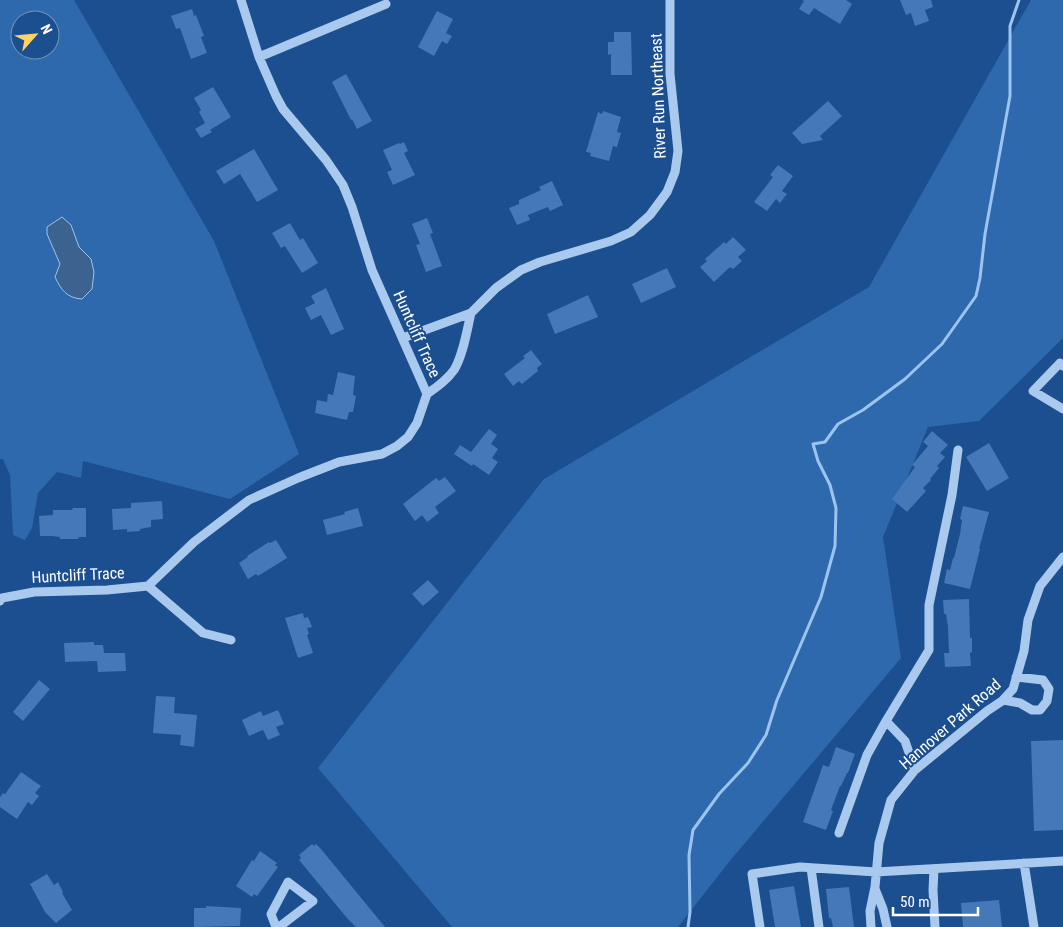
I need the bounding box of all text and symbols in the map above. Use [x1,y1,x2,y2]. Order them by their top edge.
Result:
north arrow [10,10,60,60]
text: N [38,22,56,37]
street label: River Run Northeast [646,33,670,159]
street label: Huntcliff Trace [389,288,445,380]
street label: Huntcliff Trace [31,563,125,587]
street label: Hannover Park Road [895,675,1005,773]
scale bar [893,884,978,916]
text: 50 m [900,893,930,911]

